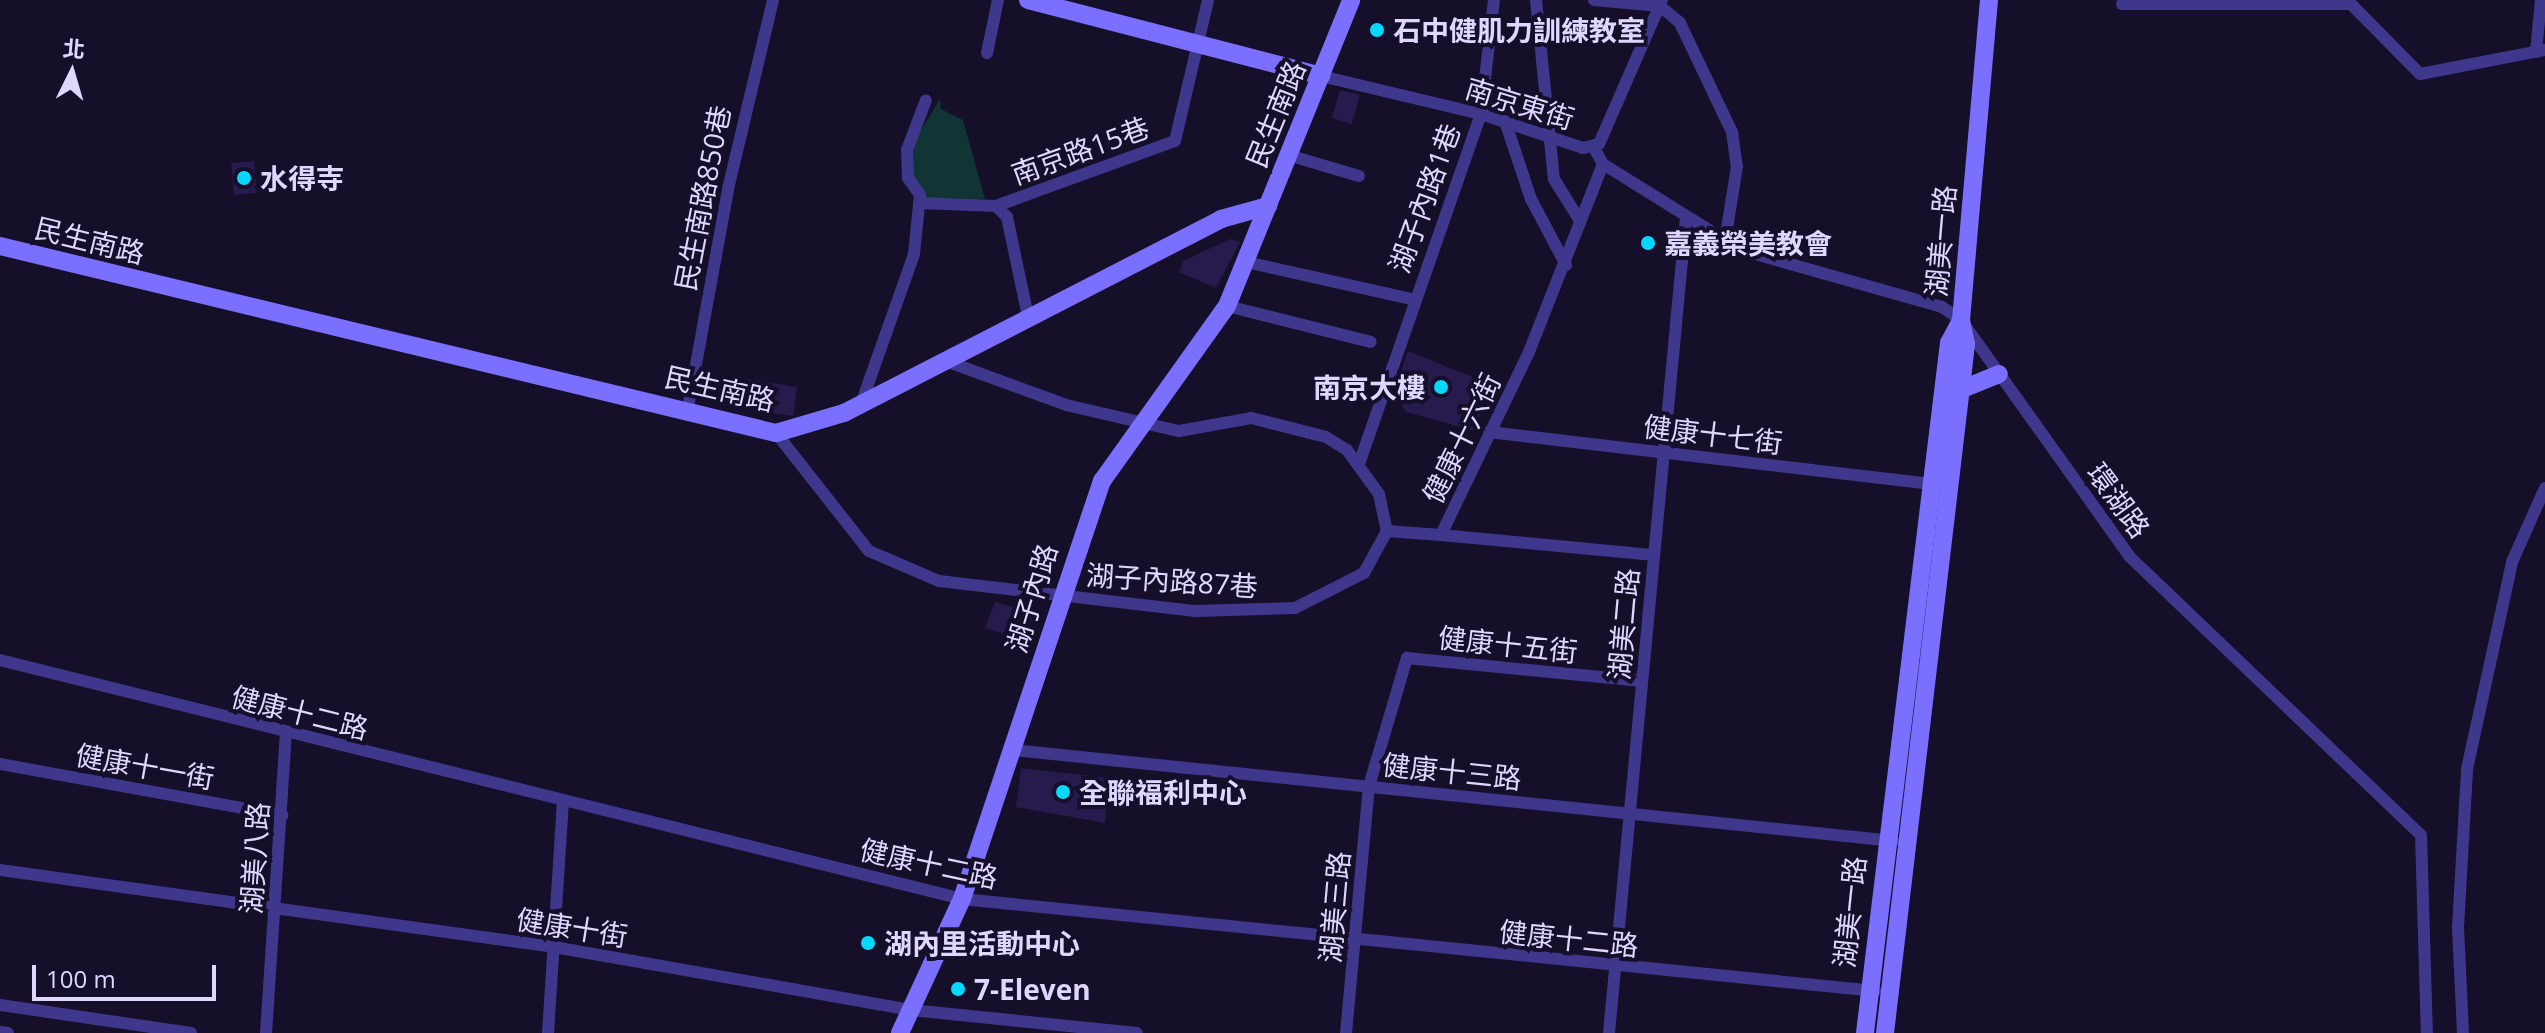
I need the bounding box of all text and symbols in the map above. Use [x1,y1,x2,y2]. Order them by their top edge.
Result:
place label: 石中健肌力訓練教室 [1393,13,1645,47]
marker: 石中健肌力訓練教室 [1368,21,1386,39]
north arrow [32,32,112,112]
text: 北 [62,32,86,64]
street label: 民生南路 [1238,56,1312,172]
street label: 南京東街 [1462,71,1578,135]
street label: 民生南路850巷 [668,103,736,293]
street label: 南京路15巷 [1007,110,1153,190]
street label: 湖子內路1巷 [1382,119,1466,277]
place label: 水得寺 [260,161,344,195]
marker: 水得寺 [235,169,253,187]
street label: 湖美一路 [1918,184,1962,298]
street label: 民生南路 [32,210,148,270]
place label: 嘉義榮美教會 [1664,226,1832,260]
marker: 嘉義榮美教會 [1639,234,1657,252]
street label: 民生南路 [662,359,778,417]
street label: 健康十六街 [1415,368,1507,508]
place label: 南京大樓 [1313,370,1425,404]
marker: 南京大樓 [1432,378,1450,396]
street label: 健康十七街 [1641,409,1785,459]
street label: 環湖路 [2081,456,2157,544]
street label: 湖子內路 [999,540,1063,656]
street label: 湖子內路87巷 [1085,557,1259,603]
street label: 湖美二路 [1601,567,1645,681]
street label: 健康十五街 [1437,620,1579,668]
street label: 健康十二路 [228,679,372,745]
street label: 健康十一街 [73,737,217,795]
street label: 健康十三路 [1381,747,1523,795]
place label: 全聯福利中心 [1079,775,1247,809]
marker: 全聯福利中心 [1054,783,1072,801]
street label: 湖美八路 [233,801,275,915]
street label: 健康十二路 [857,832,1001,894]
street label: 湖美三路 [1312,850,1356,964]
street label: 湖美一路 [1826,855,1872,969]
street label: 健康十街 [514,902,630,952]
street label: 健康十二路 [1498,914,1640,962]
place label: 湖內里活動中心 [884,926,1080,960]
marker: 湖內里活動中心 [859,934,877,952]
scale bar [36,949,220,999]
text: 100 m [46,962,116,995]
place label: 7-Eleven [974,972,1091,1006]
marker: 7-Eleven [949,980,967,998]

